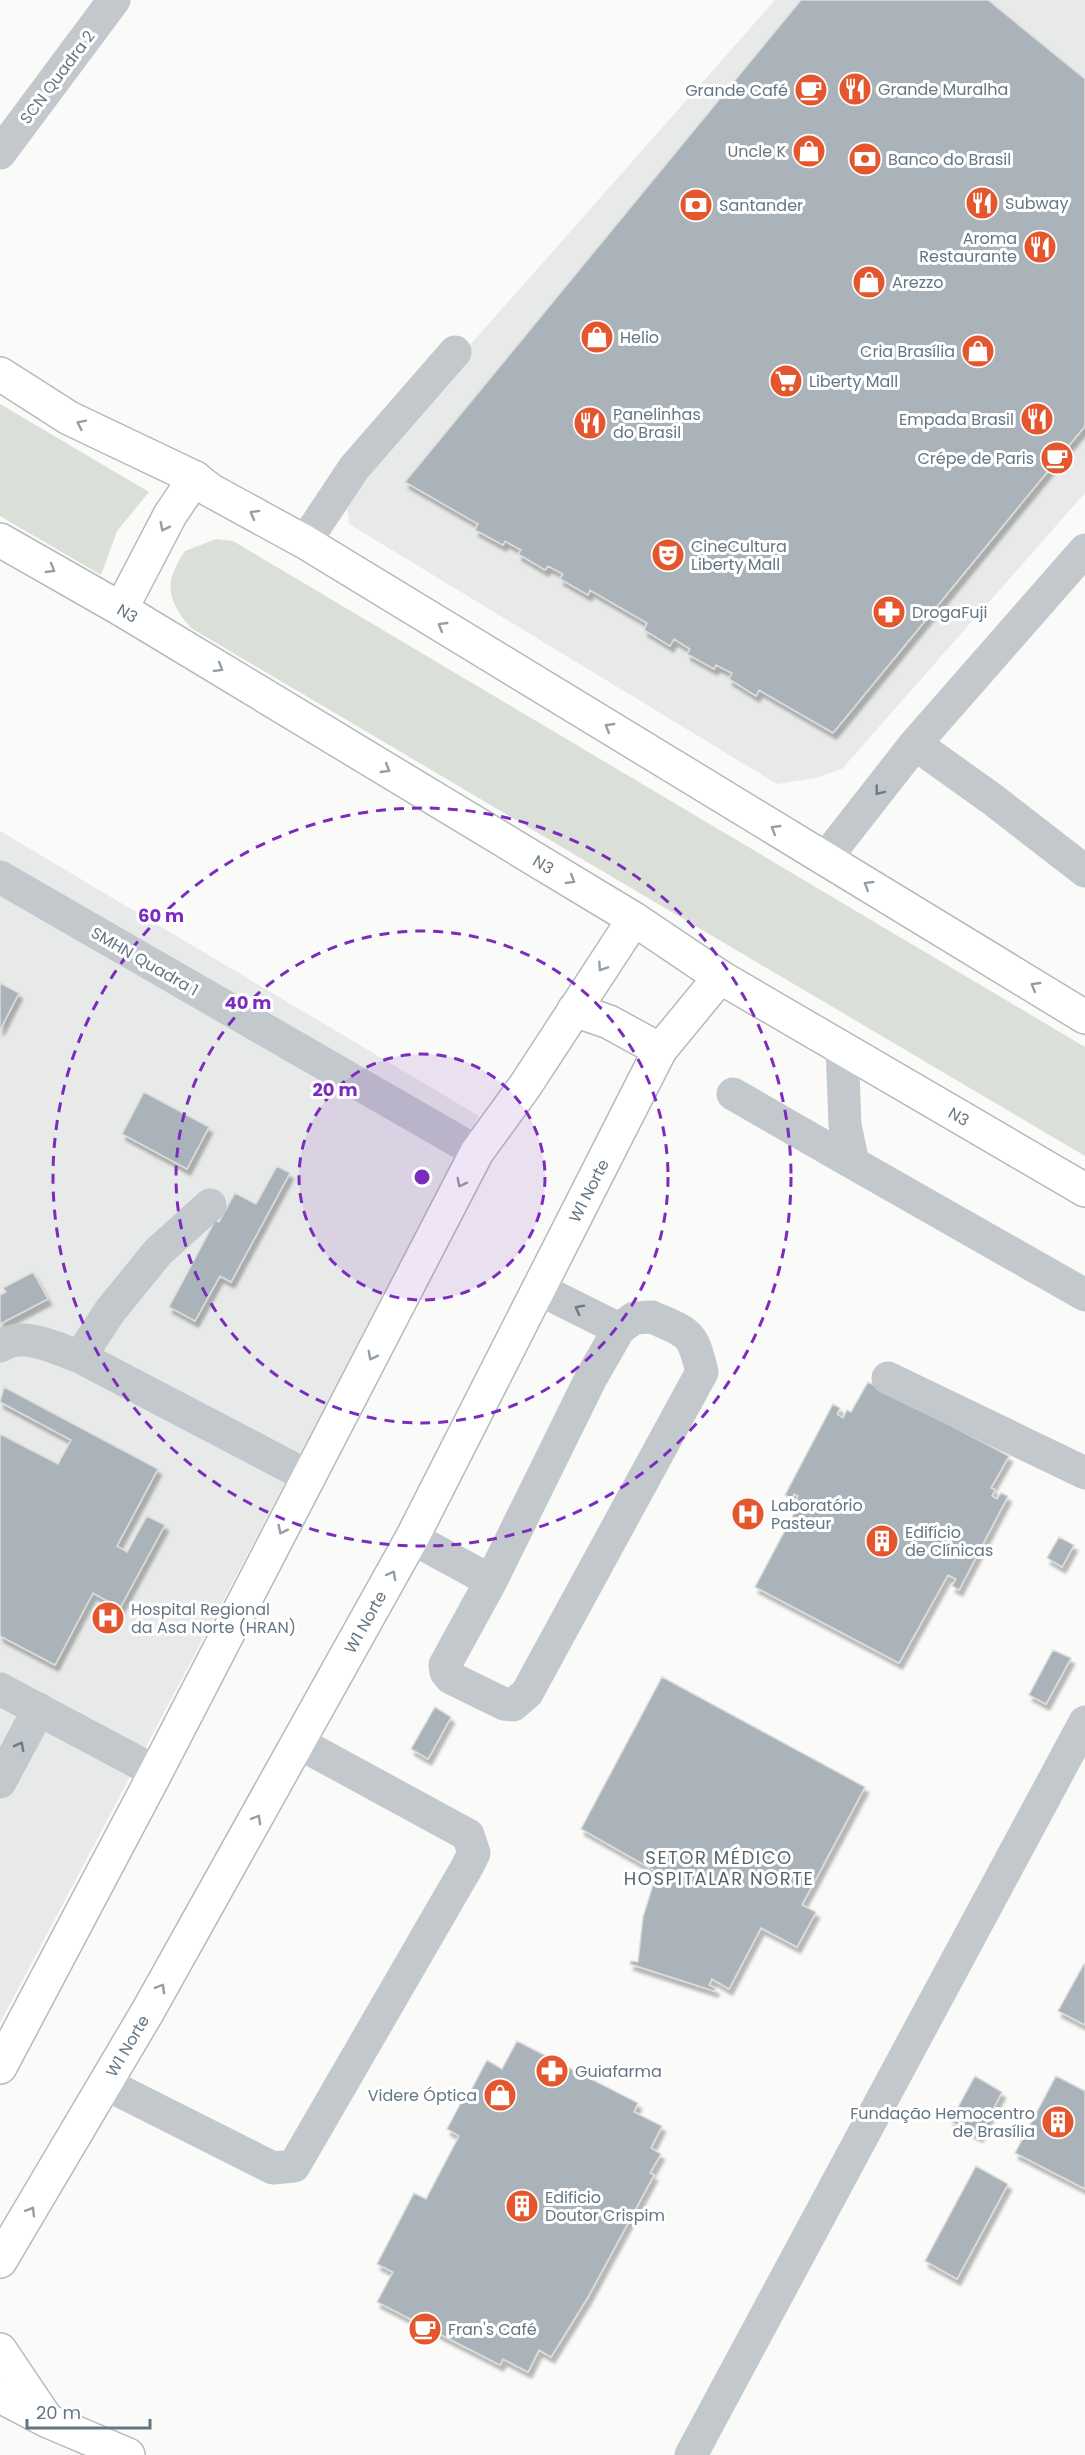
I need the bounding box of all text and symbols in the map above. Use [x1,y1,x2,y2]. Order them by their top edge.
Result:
street label: SCN Quadra 2 [15,26,100,129]
restaurant icon: Grande Muralha [837,71,873,107]
cafe icon: Grande Café [793,72,829,108]
place label: Grande Muralha [878,78,1008,101]
place label: Grande Café [685,79,788,102]
shop icon: Uncle K [791,133,827,169]
place label: Uncle K [728,140,786,163]
bank icon: Banco do Brasil [847,141,883,177]
place label: Banco do Brasil [888,148,1011,171]
restaurant icon: Subway [964,185,1000,221]
bank icon: Santander [678,187,714,223]
place label: Subway [1005,192,1068,215]
place label: Santander [719,194,803,217]
place label: Aroma Restaurante [919,227,1017,268]
restaurant icon: Aroma Restaurante [1022,229,1058,265]
shop icon: Arezzo [851,264,887,300]
place label: Arezzo [892,271,943,294]
shop icon: Helio [579,319,615,355]
place label: Helio [620,326,659,349]
shop icon: Cria Brasília [960,333,996,369]
place label: Cria Brasília [860,340,955,363]
supermarket icon: Liberty Mall [768,363,804,399]
place label: Liberty Mall [809,370,898,393]
restaurant icon: Empada Brasil [1019,401,1055,437]
place label: Panelinhas do Brasil [613,403,701,444]
restaurant icon: Panelinhas do Brasil [572,405,608,441]
place label: Empada Brasil [899,408,1014,431]
one-way arrow [77,419,88,431]
cafe icon: Crépe de Paris [1039,440,1075,476]
place label: Crépe de Paris [917,447,1034,470]
one-way arrow [250,510,260,521]
one-way arrow [159,521,171,532]
place label: CineCultura Liberty Mall [691,535,787,576]
theatre icon: CineCultura Liberty Mall [650,537,686,573]
one-way arrow [45,562,55,573]
pharmacy icon: DrogaFuji [871,594,907,630]
street label: N3 [113,598,142,629]
place label: DrogaFuji [912,601,987,624]
one-way arrow [438,622,448,634]
one-way arrow [213,660,223,672]
one-way arrow [605,723,615,735]
one-way arrow [380,761,390,773]
one-way arrow [875,784,886,795]
one-way arrow [771,825,782,836]
street label: N3 [528,850,558,880]
one-way arrow [565,873,575,885]
one-way arrow [864,881,874,893]
text: 60 m [138,903,184,928]
street label: SMHN Quadra 1 [87,921,203,1001]
one-way arrow [598,961,609,972]
one-way arrow [1031,982,1041,994]
text: 40 m [225,990,271,1015]
text: 20 m [313,1077,357,1102]
street label: N3 [944,1102,973,1132]
street label: W1 Norte [563,1155,615,1226]
centre of rings [412,1167,432,1187]
one-way arrow [457,1177,468,1188]
one-way arrow [575,1305,585,1316]
one-way arrow [368,1350,379,1361]
place label: Laboratório Pasteur [771,1494,863,1535]
hospital icon: Laboratório Pasteur [730,1496,766,1532]
place label: Edifício de Clínicas [905,1521,993,1562]
one-way arrow [278,1523,289,1534]
building icon: Edifício de Clínicas [864,1523,900,1559]
one-way arrow [385,1571,396,1581]
street label: W1 Norte [339,1587,392,1658]
place label: Hospital Regional da Asa Norte (HRAN) [131,1598,296,1639]
hospital icon: Hospital Regional da Asa Norte (HRAN) [90,1600,126,1636]
one-way arrow [13,1741,24,1752]
one-way arrow [249,1815,261,1825]
district label: SETOR MÉDICO HOSPITALAR NORTE [624,1845,814,1891]
one-way arrow [153,1984,165,1995]
street label: W1 Norte [101,2011,155,2081]
pharmacy icon: Guiafarma [534,2053,570,2089]
place label: Guiafarma [575,2060,662,2083]
shop icon: Videre Óptica [482,2077,518,2113]
place label: Videre Óptica [368,2084,477,2107]
place label: Fundação Hemocentro de Brasília [850,2102,1035,2143]
building icon: Fundação Hemocentro de Brasília [1040,2104,1076,2140]
place label: Edificio Doutor Crispim [545,2186,665,2227]
building icon: Edificio Doutor Crispim [504,2188,540,2224]
one-way arrow [23,2207,35,2217]
cafe icon: Fran's Café [407,2311,443,2347]
place label: Fran's Café [448,2318,537,2341]
scale bar [27,2392,150,2430]
text: 20 m [36,2400,81,2425]

